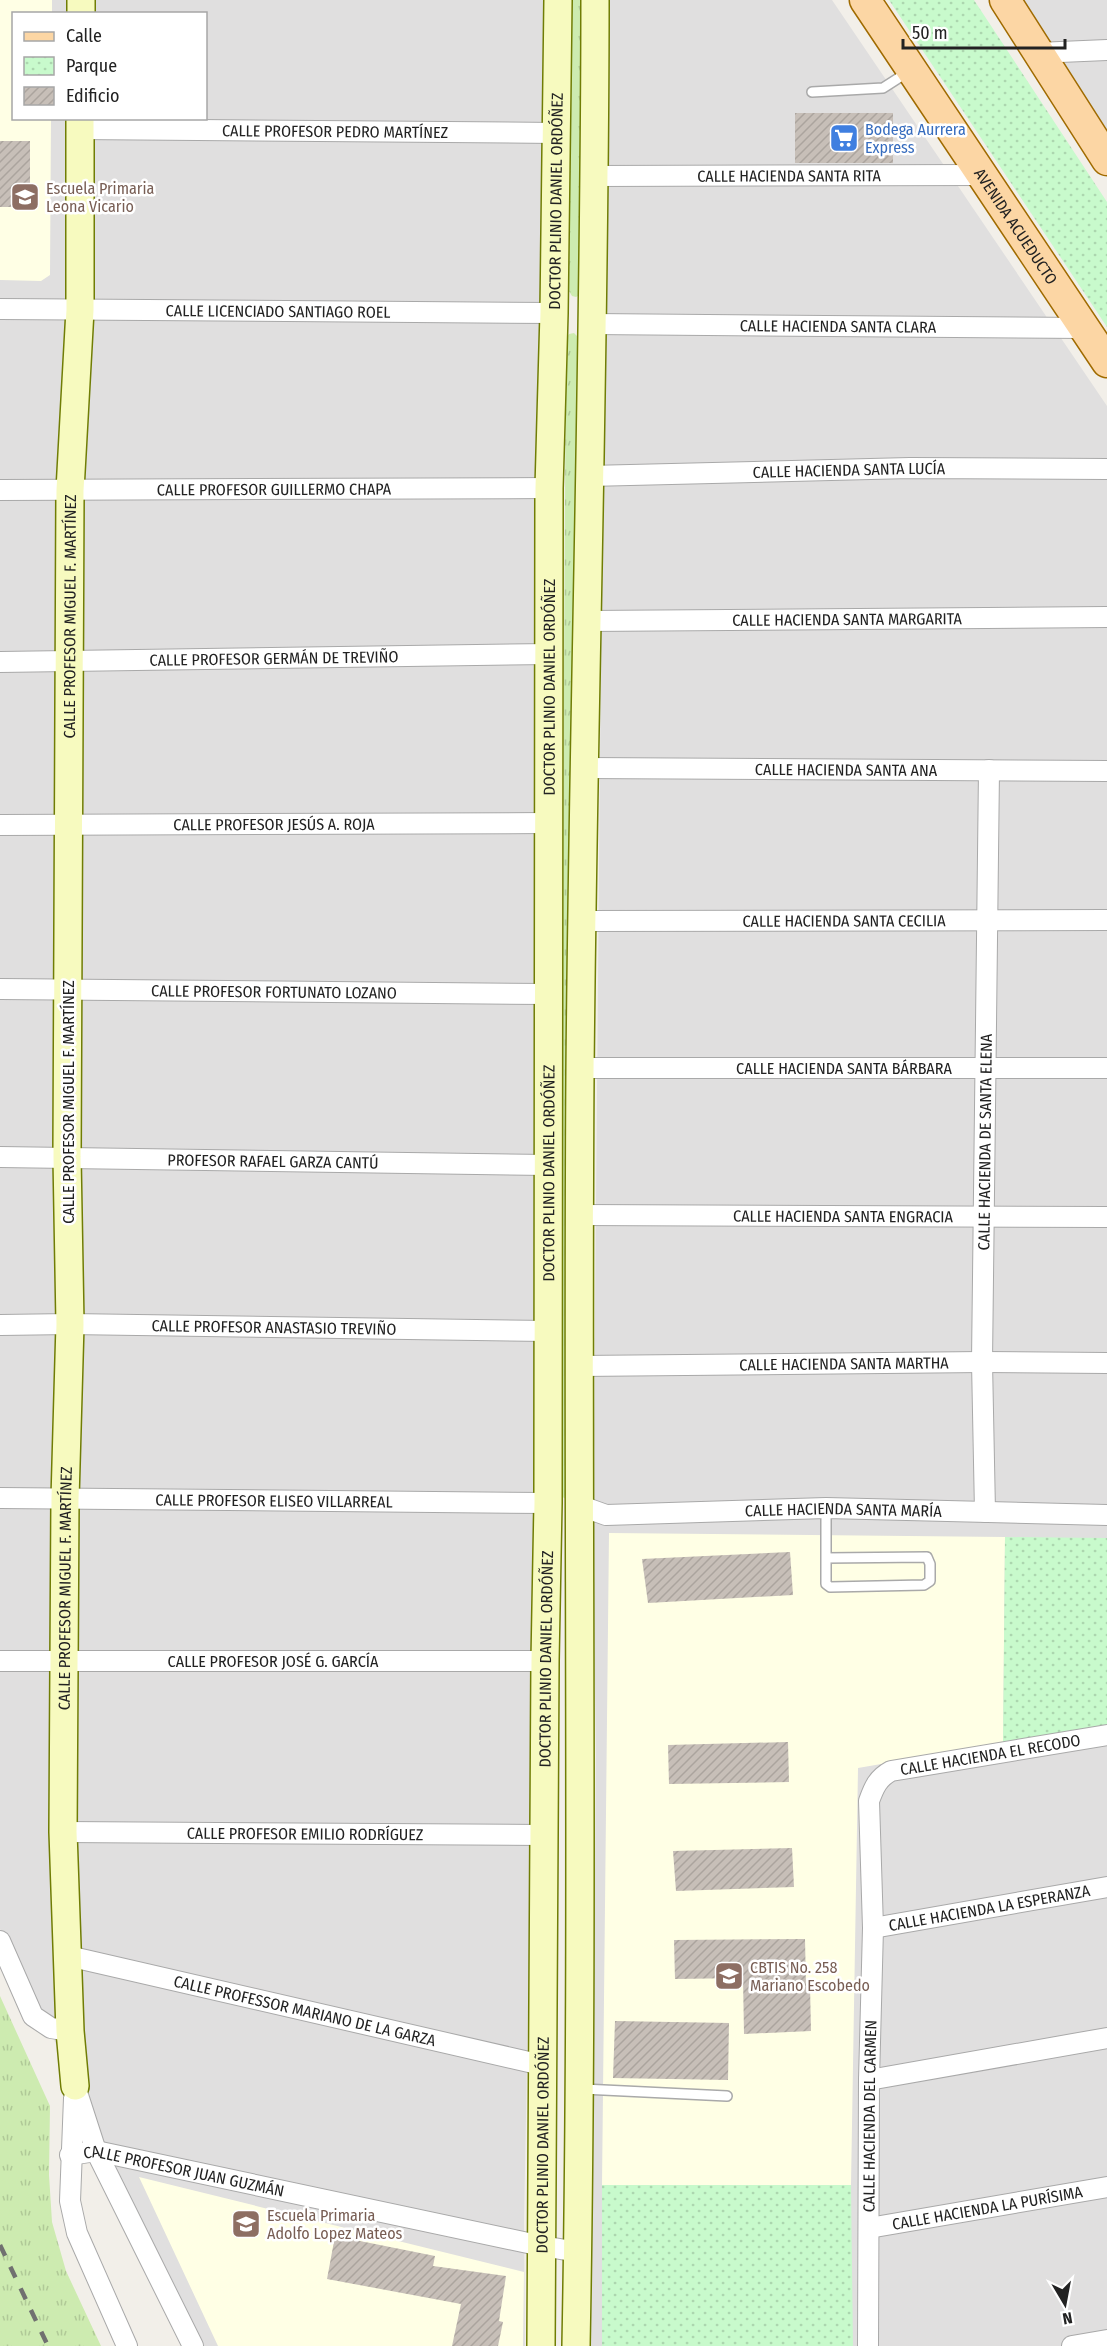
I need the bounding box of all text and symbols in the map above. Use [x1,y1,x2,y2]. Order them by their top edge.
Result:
legend [12,12,207,120]
scale bar [903,12,1065,50]
text: 50 m [912,22,948,44]
text: Calle [66,25,102,47]
text: Parque [66,55,117,77]
text: Edificio [66,85,119,107]
street label: DOCTOR PLINIO DANIEL ORDÓÑEZ [545,93,567,310]
place label: Bodega Aurrera Express [865,120,966,157]
street label: CALLE PROFESOR PEDRO MARTÍNEZ [222,121,448,142]
supermarket icon: Bodega Aurrera Express [828,122,860,154]
street label: AVENIDA ACUEDUCTO [970,165,1061,288]
street label: CALLE HACIENDA SANTA RITA [697,166,881,186]
place label: Escuela Primaria Leona Vicario [46,179,154,216]
school or university icon: Escuela Primaria Leona Vicario [9,181,41,213]
street label: CALLE LICENCIADO SANTIAGO ROEL [166,301,390,322]
street label: CALLE HACIENDA SANTA CLARA [740,316,937,337]
street label: CALLE HACIENDA SANTA LUCÍA [752,459,946,482]
street label: CALLE PROFESOR GUILLERMO CHAPA [157,480,392,499]
street label: CALLE PROFESOR MIGUEL F. MARTÍNEZ [60,494,80,738]
street label: DOCTOR PLINIO DANIEL ORDÓÑEZ [540,579,559,795]
street label: CALLE HACIENDA SANTA MARGARITA [732,609,962,630]
street label: CALLE PROFESOR GERMÁN DE TREVIÑO [149,647,399,670]
street label: CALLE HACIENDA SANTA ANA [755,760,938,780]
street label: CALLE PROFESOR JESÚS A. ROJA [173,815,375,834]
street label: CALLE HACIENDA SANTA CECILIA [742,911,946,931]
street label: CALLE PROFESOR MIGUEL F. MARTÍNEZ [59,980,78,1224]
street label: CALLE PROFESOR FORTUNATO LOZANO [151,981,397,1003]
street label: CALLE HACIENDA DE SANTA ELENA [974,1033,996,1250]
street label: CALLE HACIENDA SANTA BÁRBARA [736,1059,952,1078]
street label: DOCTOR PLINIO DANIEL ORDÓÑEZ [539,1065,558,1281]
street label: PROFESOR RAFAEL GARZA CANTÚ [167,1150,379,1173]
street label: CALLE HACIENDA SANTA ENGRACIA [733,1207,954,1226]
street label: CALLE PROFESOR ANASTASIO TREVIÑO [151,1316,397,1339]
street label: CALLE HACIENDA SANTA MARTHA [739,1353,949,1374]
street label: CALLE PROFESOR MIGUEL F. MARTÍNEZ [55,1466,76,1710]
street label: CALLE PROFESOR ELISEO VILLARREAL [155,1490,393,1512]
street label: CALLE HACIENDA SANTA MARÍA [745,1499,943,1521]
street label: DOCTOR PLINIO DANIEL ORDÓÑEZ [535,1550,557,1768]
street label: CALLE PROFESOR JOSÉ G. GARCÍA [168,1652,379,1671]
street label: CALLE HACIENDA EL RECODO [899,1731,1082,1779]
street label: CALLE PROFESOR EMILIO RODRÍGUEZ [187,1824,423,1844]
street label: CALLE HACIENDA LA ESPERANZA [887,1881,1092,1935]
place label: CBTIS No. 258 Mariano Escobedo [750,1958,870,1995]
school or university icon: CBTIS No. 258 Mariano Escobedo [713,1960,745,1992]
street label: CALLE PROFESSOR MARIANO DE LA GARZA [172,1972,438,2050]
street label: CALLE HACIENDA DEL CARMEN [860,2020,881,2212]
street label: DOCTOR PLINIO DANIEL ORDÓÑEZ [533,2037,553,2253]
street label: CALLE PROFESOR JUAN GUZMÁN [82,2141,286,2201]
street label: CALLE HACIENDA LA PURÍSIMA [891,2182,1085,2234]
place label: Escuela Primaria Adolfo Lopez Mateos [267,2206,403,2243]
school or university icon: Escuela Primaria Adolfo Lopez Mateos [230,2208,262,2240]
north arrow [1035,2274,1095,2334]
text: N [1061,2308,1074,2328]

